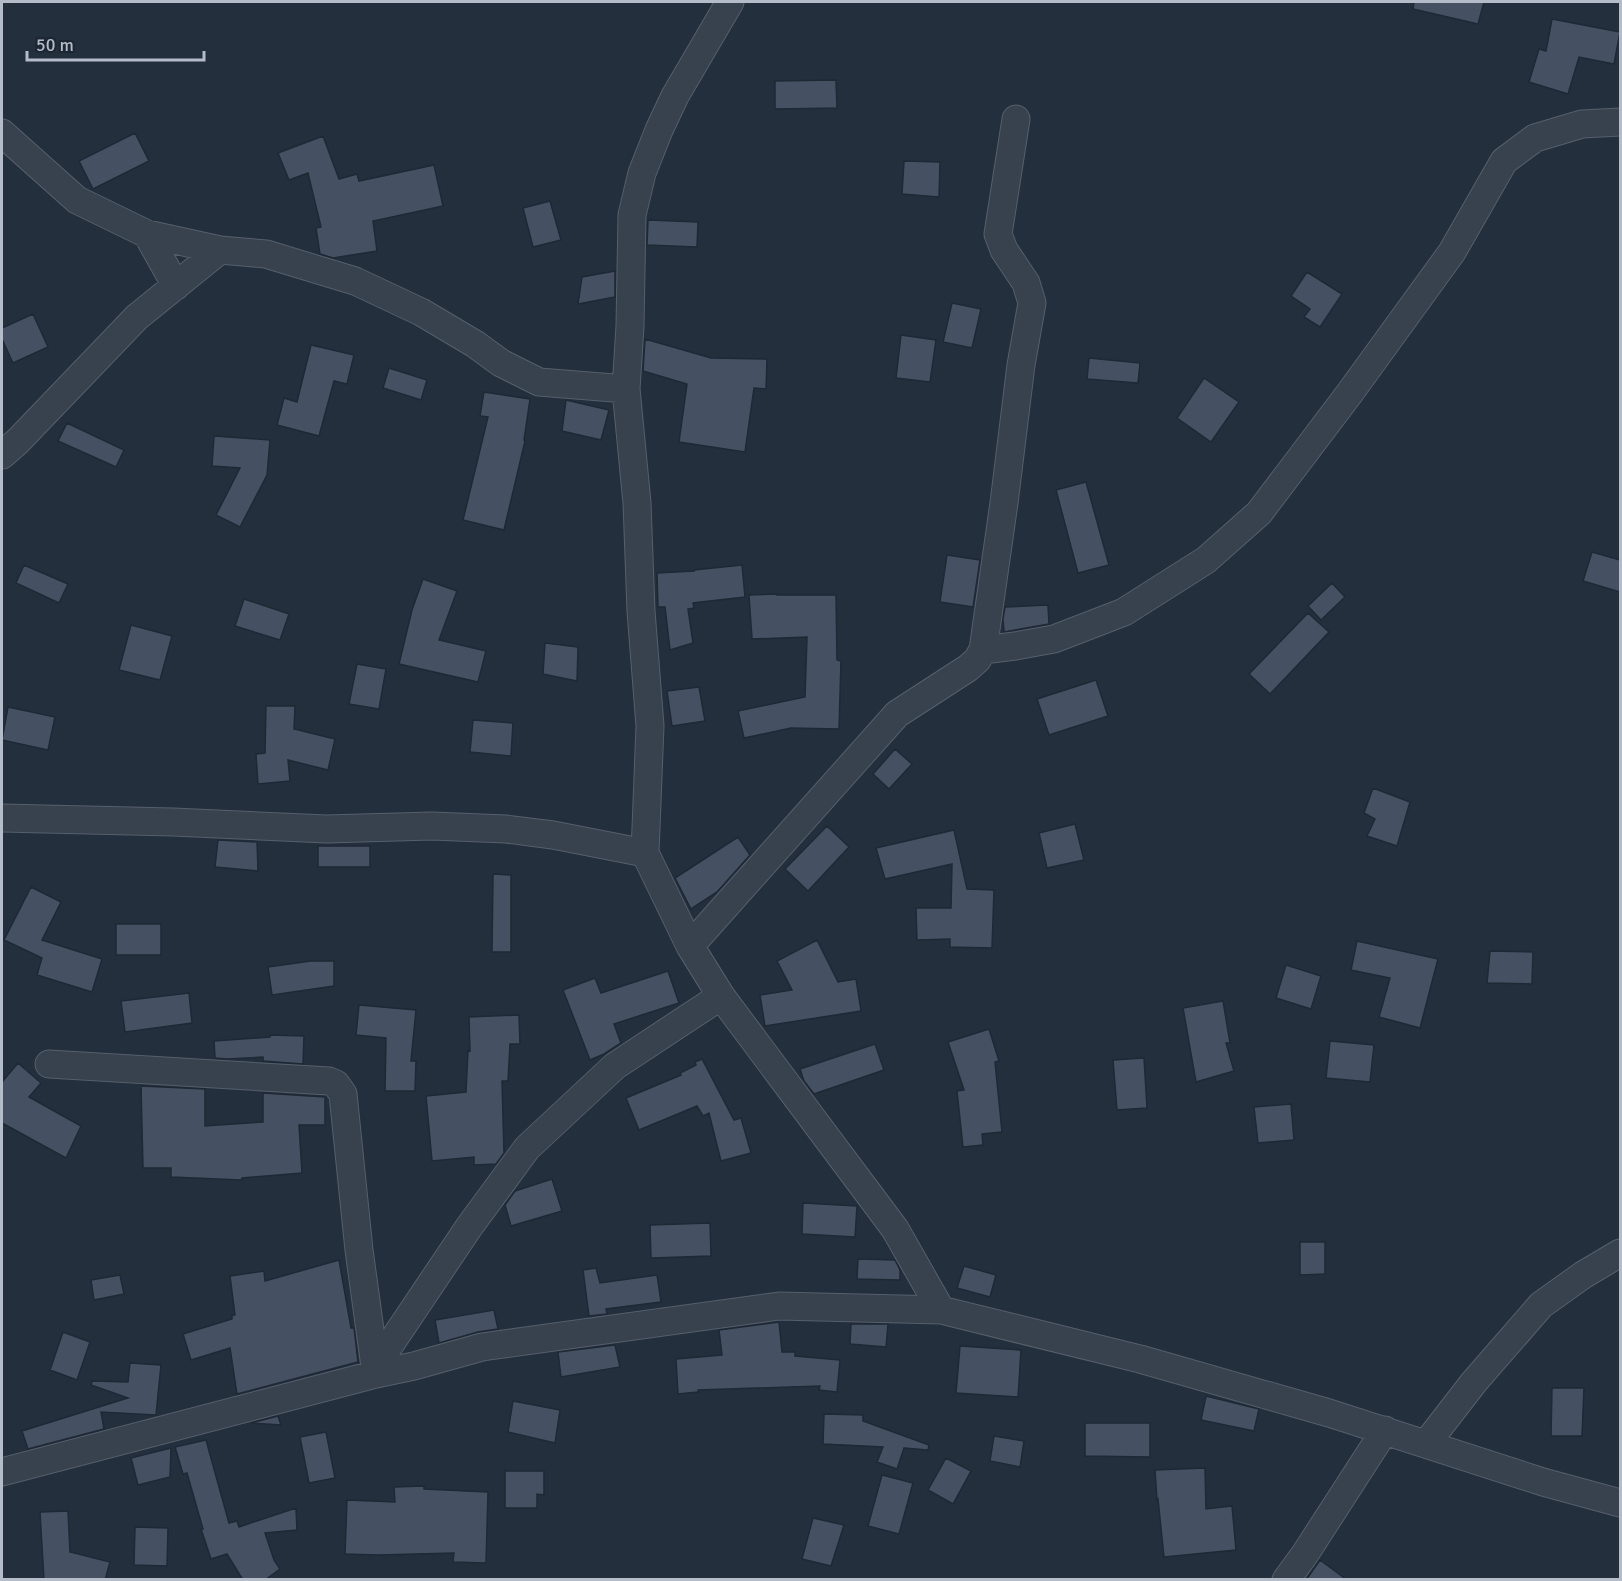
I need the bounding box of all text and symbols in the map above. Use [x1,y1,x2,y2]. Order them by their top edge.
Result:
scale bar [27,24,204,62]
text: 50 m [36,34,74,56]

